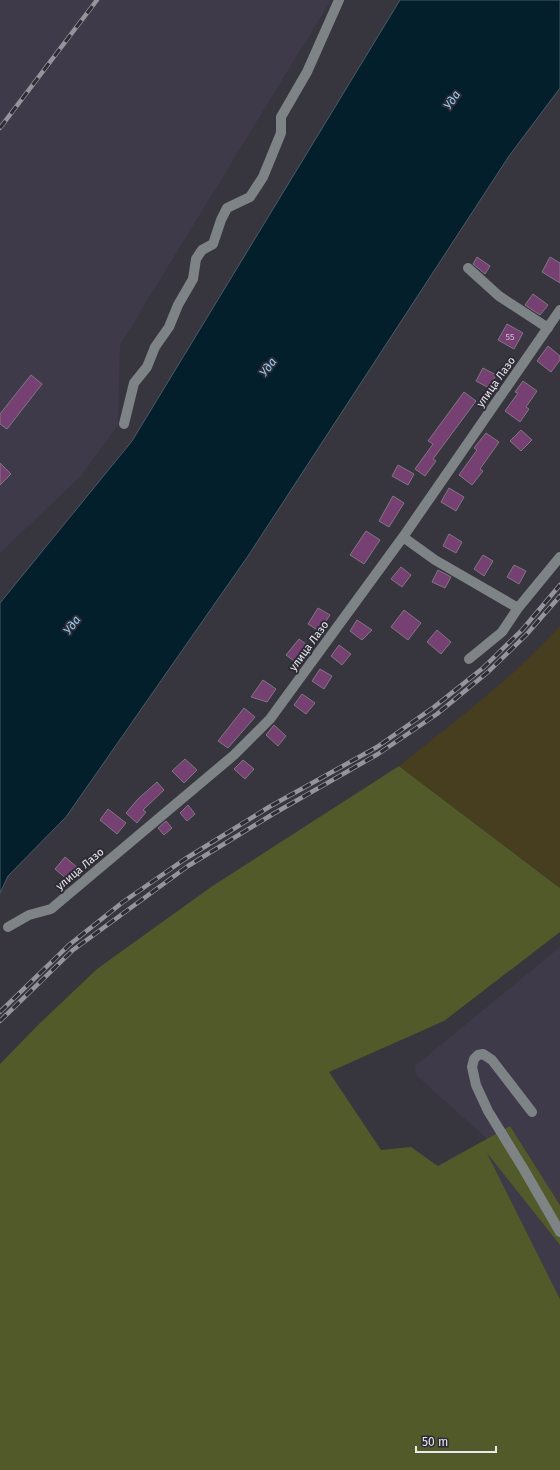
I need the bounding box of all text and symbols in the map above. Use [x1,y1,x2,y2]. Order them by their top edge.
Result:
water label: Уда [441,88,463,112]
house number: 55 [506,332,515,342]
street label: улица Лазо [474,354,518,410]
water label: Уда [257,355,280,379]
water label: Уда [61,613,84,637]
street label: улица Лазо [286,618,332,674]
street label: улица Лазо [53,845,107,893]
scale bar [416,1428,496,1454]
text: 50 m [422,1435,448,1449]

